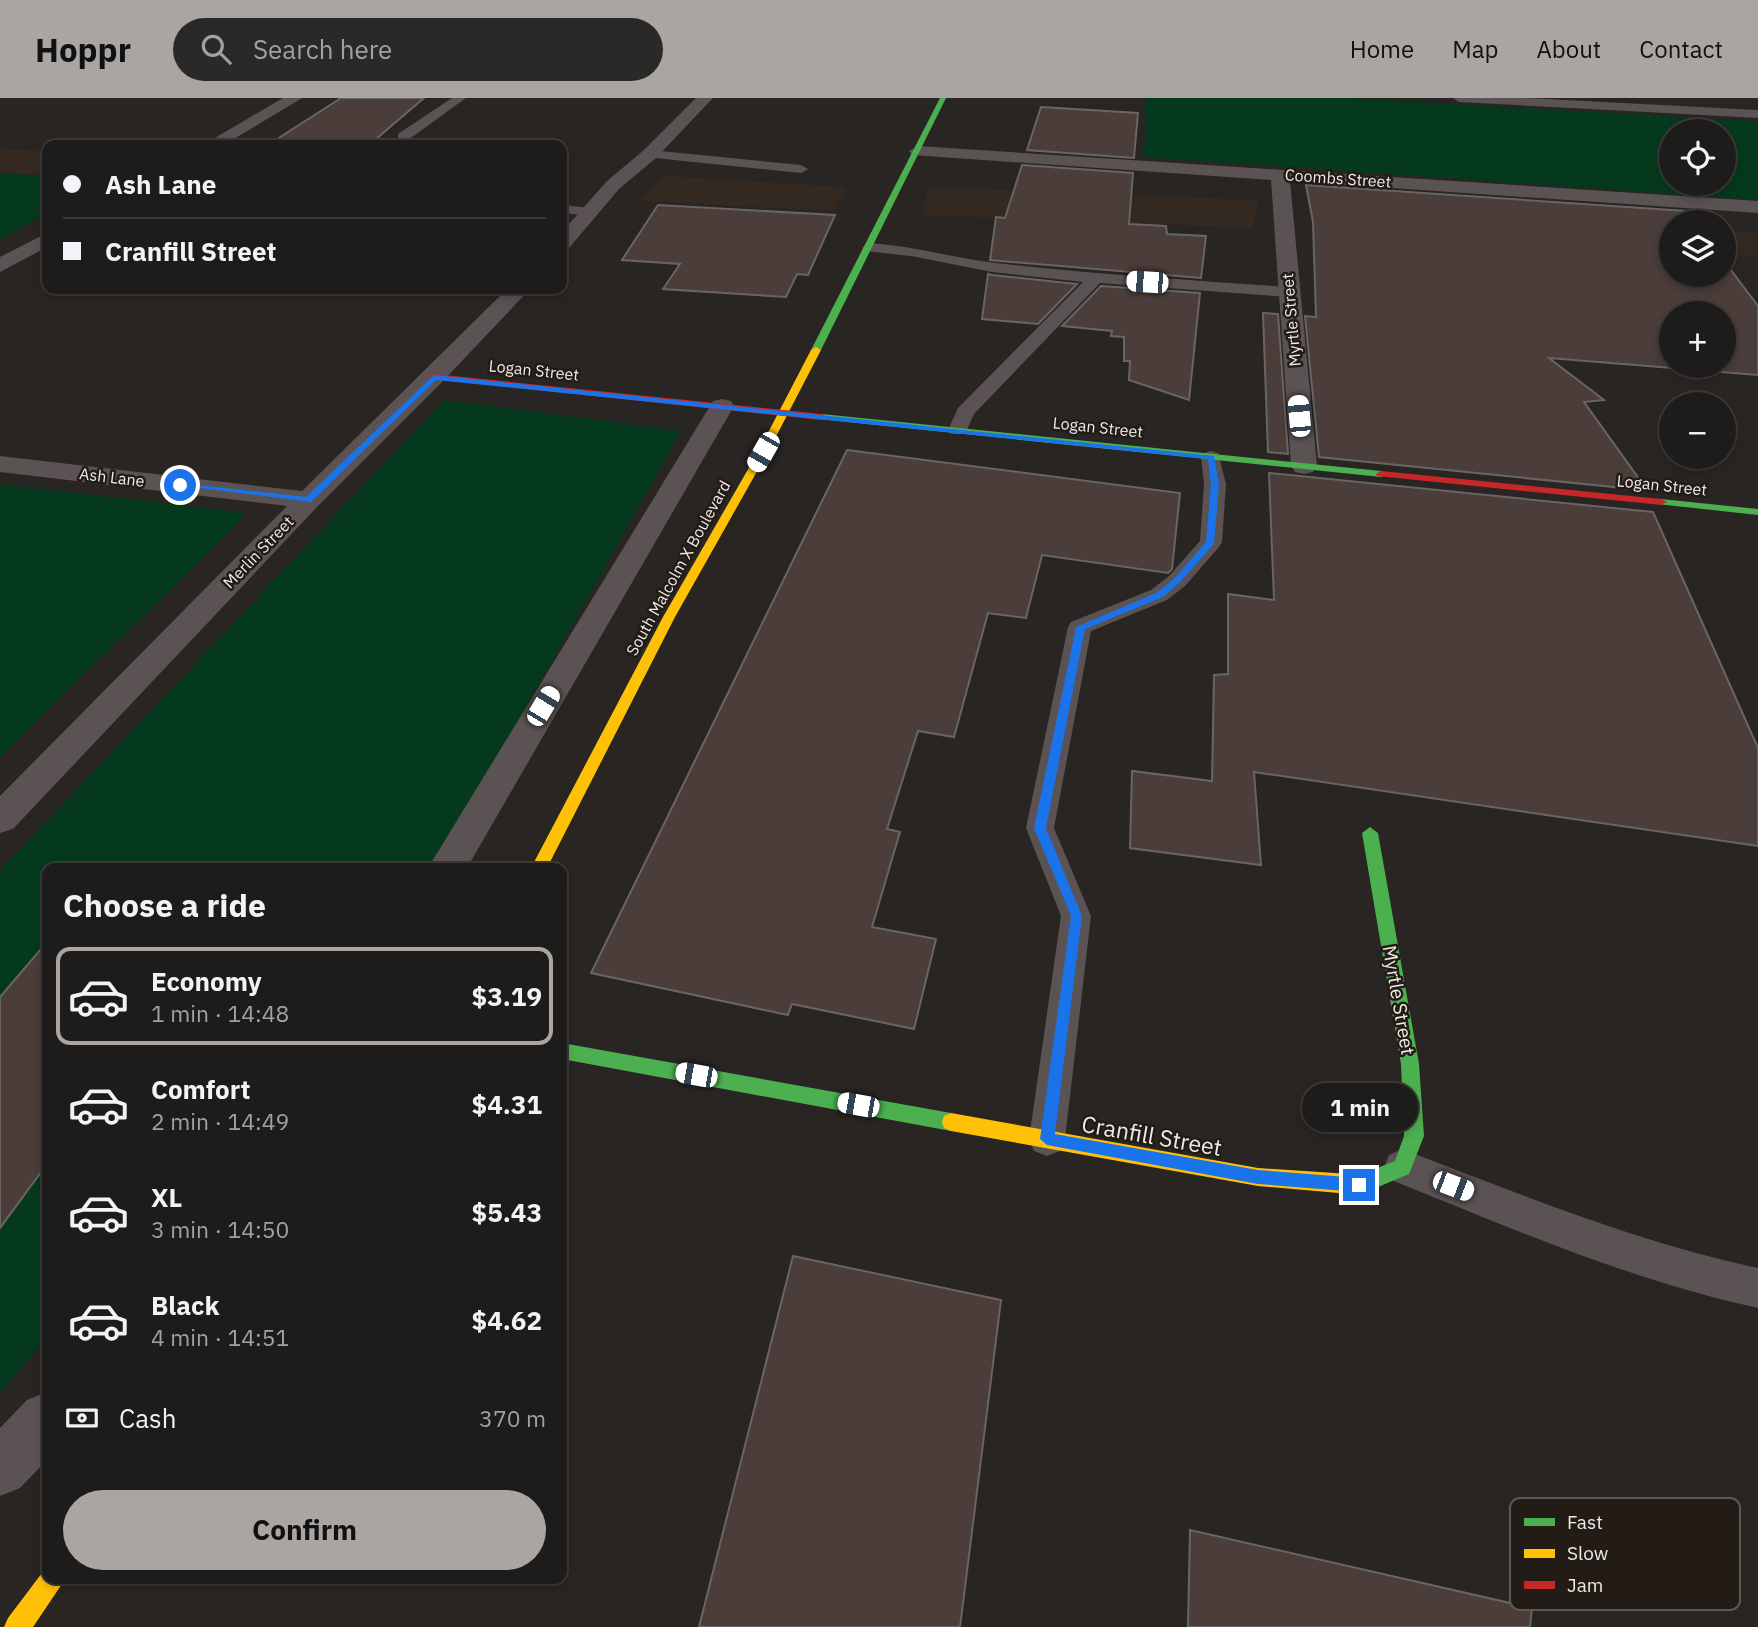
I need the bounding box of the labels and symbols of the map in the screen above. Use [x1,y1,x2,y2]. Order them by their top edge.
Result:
street label: Coombs Street [1284,164,1392,192]
car [1126,270,1169,294]
street label: Myrtle Street [1277,273,1305,367]
street label: Logan Street [488,355,580,385]
car [1287,394,1312,438]
street label: Logan Street [1052,412,1144,442]
car [744,429,783,475]
street label: Ash Lane [78,463,146,491]
route start [164,469,196,501]
street label: Logan Street [1616,470,1708,500]
street label: South Malcolm X Boulevard [621,477,735,659]
street label: Merlin Street [219,512,297,592]
car [524,683,563,729]
street label: Myrtle Street [1378,943,1420,1057]
car [674,1061,719,1089]
callout: 1 min [1301,1084,1417,1132]
car [836,1091,881,1119]
street label: Cranfill Street [1080,1108,1224,1162]
route end [1343,1169,1375,1201]
car [1430,1169,1477,1203]
legend [1510,1498,1740,1610]
text: Fast [1567,1510,1603,1534]
text: Slow [1567,1541,1608,1565]
text: Jam [1567,1573,1603,1597]

